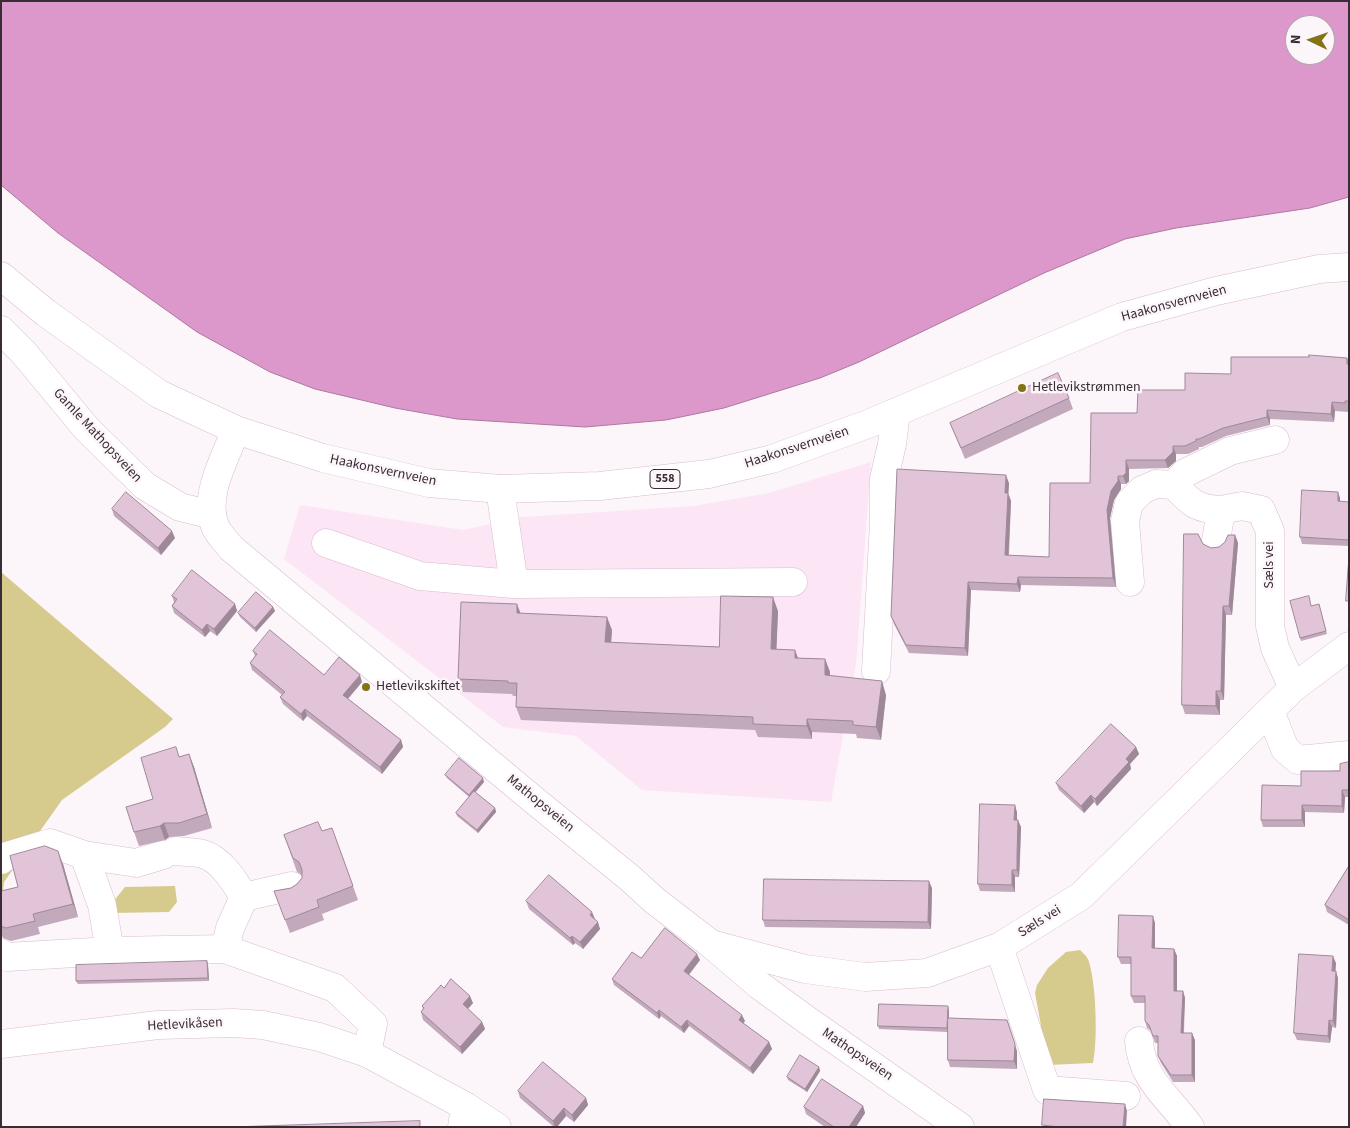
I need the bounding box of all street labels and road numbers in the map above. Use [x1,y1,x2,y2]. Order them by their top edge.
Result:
street label: Haakonsvernveien [1119,282,1229,326]
street label: Gamle Mathopsveien [49,385,145,487]
street label: Haakonsvernveien [743,423,851,473]
street label: Haakonsvernveien [328,452,438,490]
road number: 558 [650,469,680,488]
street label: Sæls vei [1262,541,1278,589]
street label: Mathopsveien [503,772,577,836]
street label: Sæls vei [1015,902,1065,942]
street label: Hetlevikåsen [147,1015,223,1035]
street label: Mathopsveien [818,1025,896,1085]

